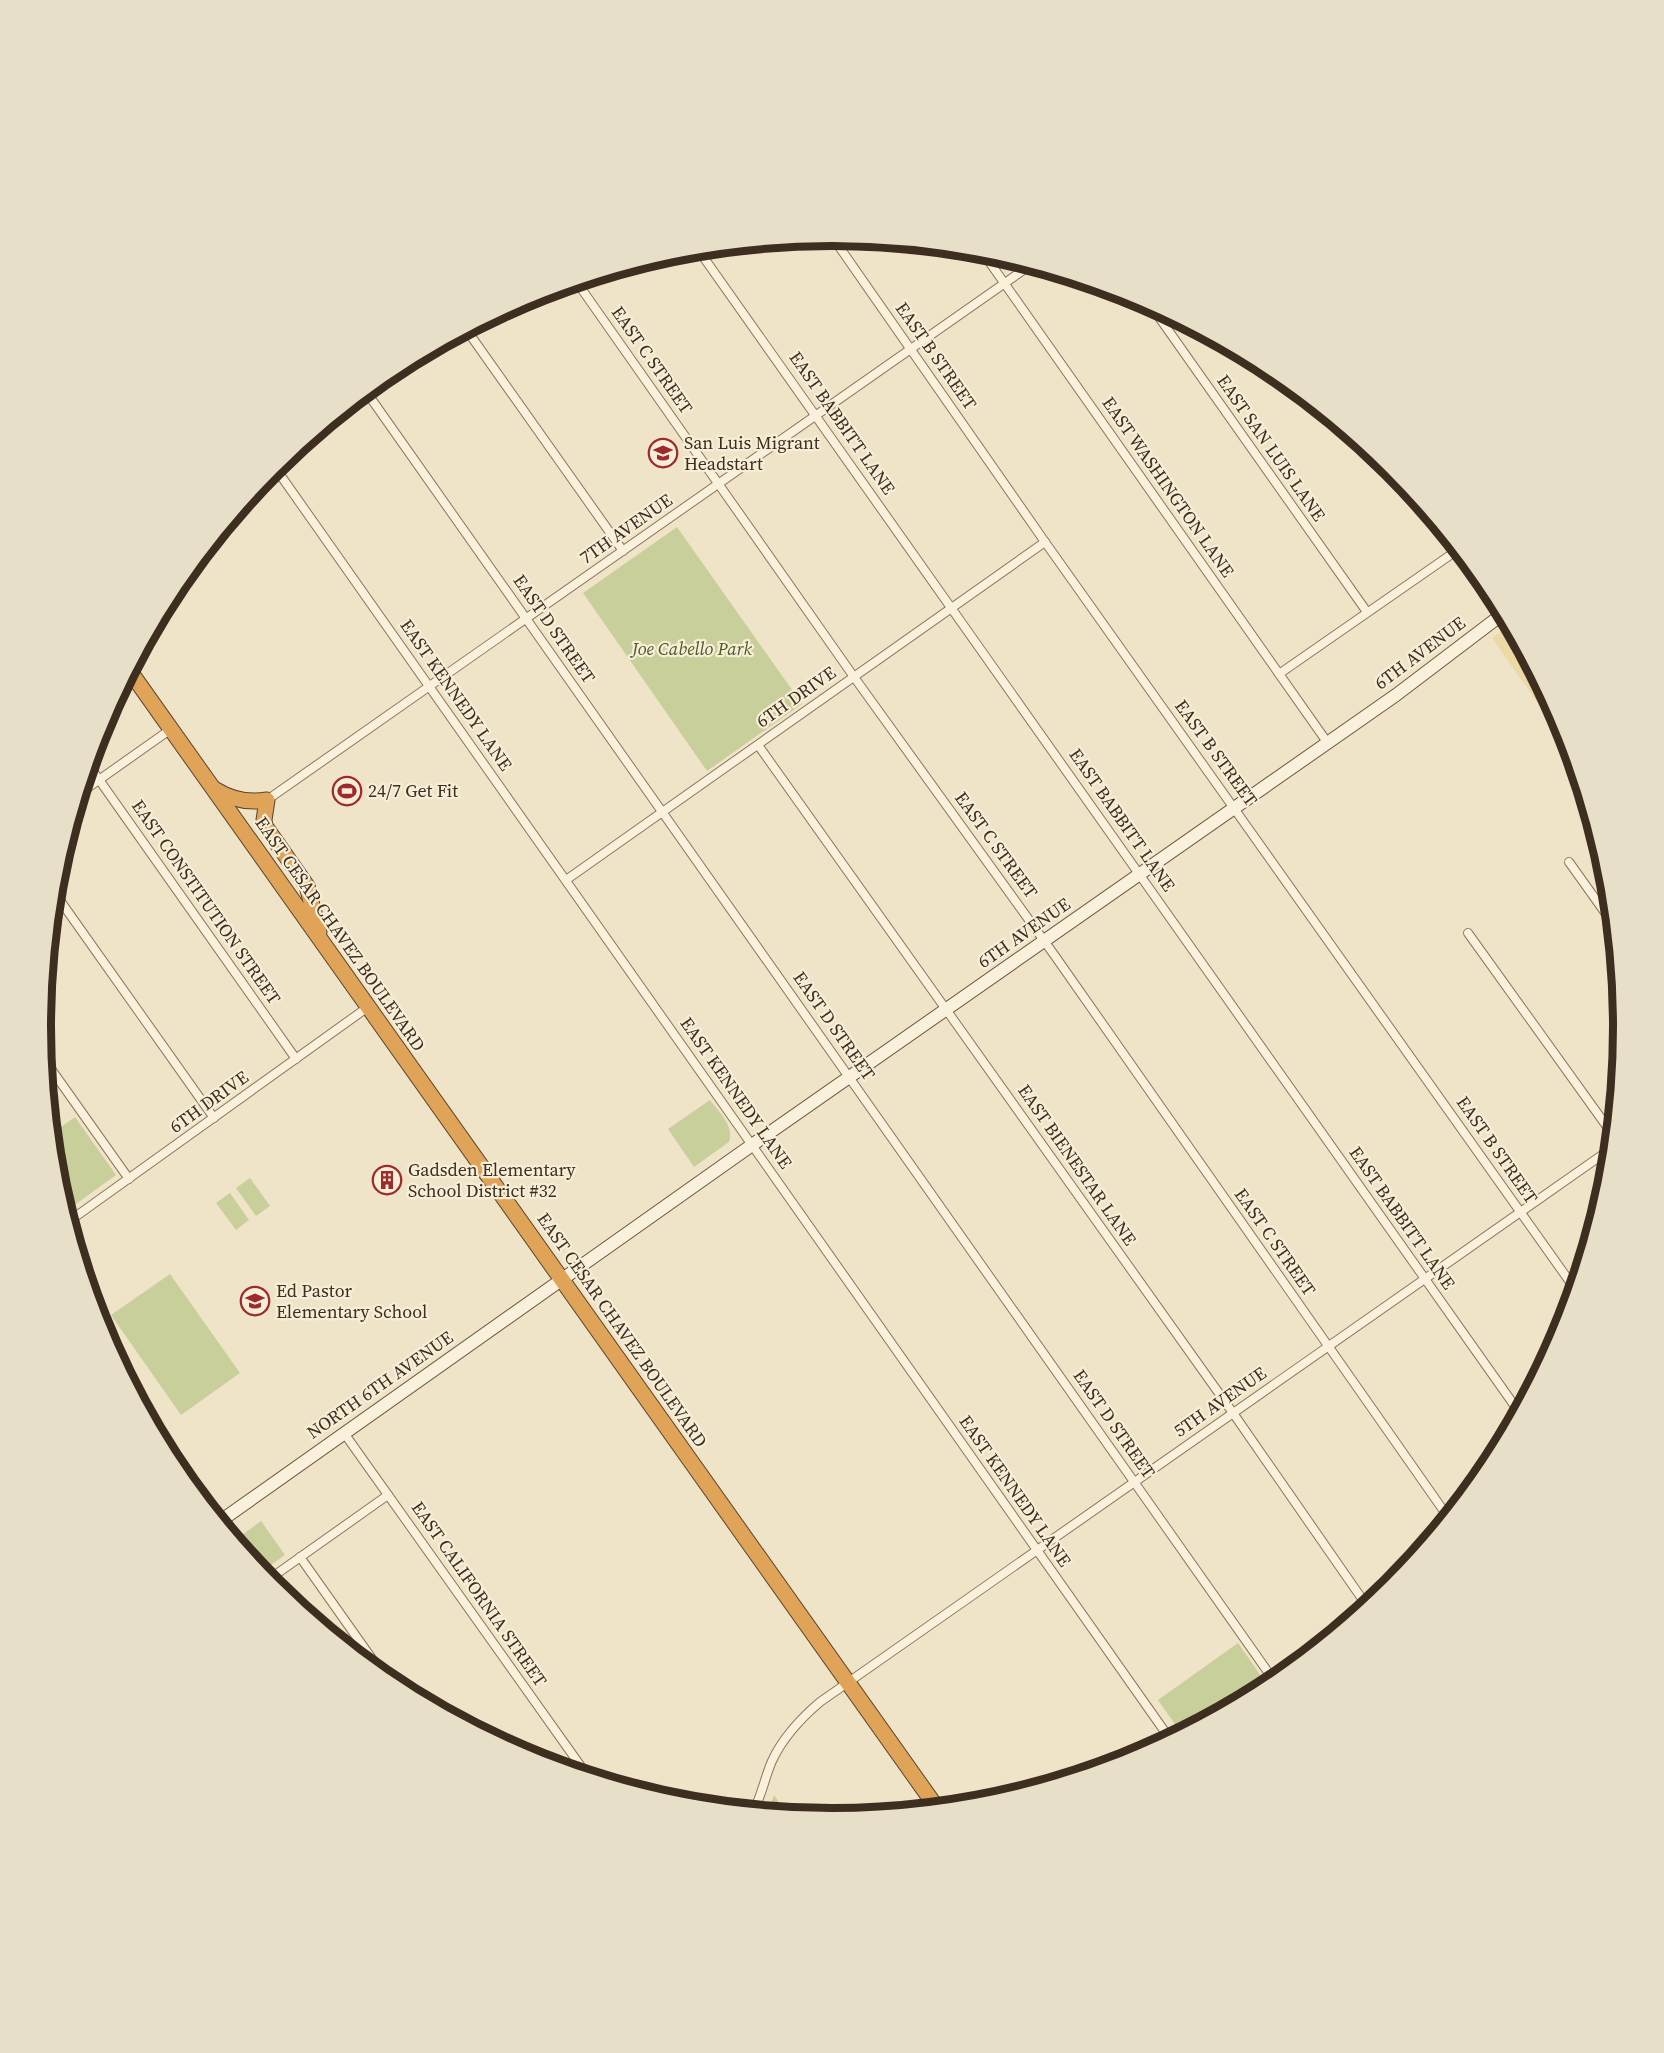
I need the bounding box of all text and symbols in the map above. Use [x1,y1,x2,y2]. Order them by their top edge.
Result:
street label: EAST B STREET [890,297,983,415]
street label: EAST C STREET [606,301,699,419]
street label: EAST BABBITT LANE [783,346,901,500]
street label: EAST SAN LUIS LANE [1211,369,1332,526]
street label: EAST WASHINGTON LANE [1096,391,1240,582]
place label: San Luis Migrant Headstart [684,430,820,476]
school or university icon: San Luis Migrant Headstart [647,437,679,469]
street label: 7TH AVENUE [574,487,677,570]
street label: EAST D STREET [508,569,601,688]
street label: 6TH AVENUE [1369,610,1470,695]
street label: EAST KENNEDY LANE [395,614,518,776]
park label: Joe Cabello Park [629,636,752,661]
street label: 6TH DRIVE [751,660,841,733]
street label: EAST B STREET [1169,694,1264,811]
street label: EAST BABBITT LANE [1063,743,1181,897]
sports icon: 24/7 Get Fit [331,775,363,807]
place label: 24/7 Get Fit [368,778,458,803]
street label: EAST C STREET [949,786,1044,903]
street label: EAST CONSTITUTION STREET [126,794,287,1009]
street label: EAST CESAR CHAVEZ BOULEVARD [250,811,431,1056]
street label: 6TH AVENUE [972,891,1075,974]
street label: EAST D STREET [788,966,881,1085]
street label: EAST KENNEDY LANE [675,1012,798,1174]
street label: 6TH DRIVE [164,1064,253,1139]
street label: EAST BIENESTAR LANE [1012,1079,1143,1250]
street label: EAST B STREET [1451,1091,1544,1209]
street label: EAST BABBITT LANE [1343,1141,1461,1295]
place label: Gadsden Elementary School District #32 [408,1157,576,1203]
building icon: Gadsden Elementary School District #32 [371,1164,403,1196]
street label: EAST C STREET [1229,1183,1322,1301]
street label: EAST CESAR CHAVEZ BOULEVARD [532,1207,713,1452]
place label: Ed Pastor Elementary School [276,1278,427,1324]
school or university icon: Ed Pastor Elementary School [239,1285,271,1317]
street label: NORTH 6TH AVENUE [302,1325,458,1445]
street label: 5TH AVENUE [1168,1360,1271,1443]
street label: EAST D STREET [1068,1364,1161,1483]
street label: EAST KENNEDY LANE [954,1410,1077,1572]
street label: EAST CALIFORNIA STREET [406,1496,553,1692]

